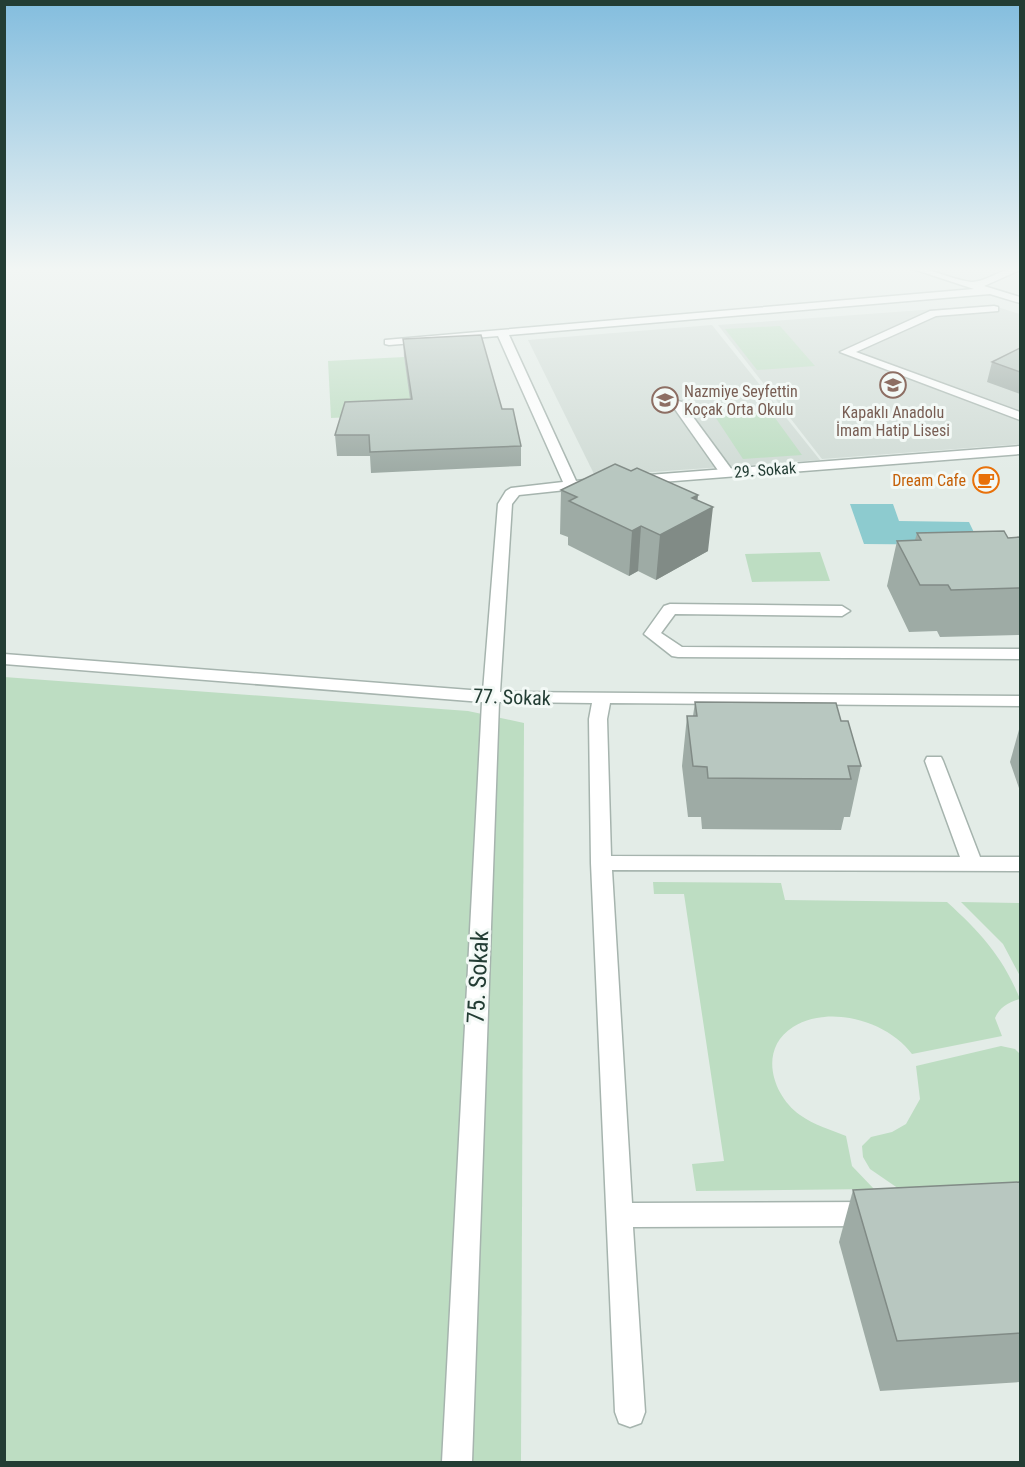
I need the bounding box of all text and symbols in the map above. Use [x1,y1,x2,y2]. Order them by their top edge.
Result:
school or university icon: Kapaklı Anadolu İmam Hatip Lisesi [878,370,908,400]
place label: Nazmiye Seyfettin Koçak Orta Okulu [684,382,798,419]
school or university icon: Nazmiye Seyfettin Koçak Orta Okulu [650,385,680,415]
place label: Kapaklı Anadolu İmam Hatip Lisesi [836,403,950,440]
street label: 29. Sokak [733,458,797,482]
cafe icon: Dream Cafe [971,465,1001,495]
place label: Dream Cafe [892,471,966,490]
street label: 77. Sokak [473,684,551,710]
street label: 75. Sokak [462,930,494,1024]

